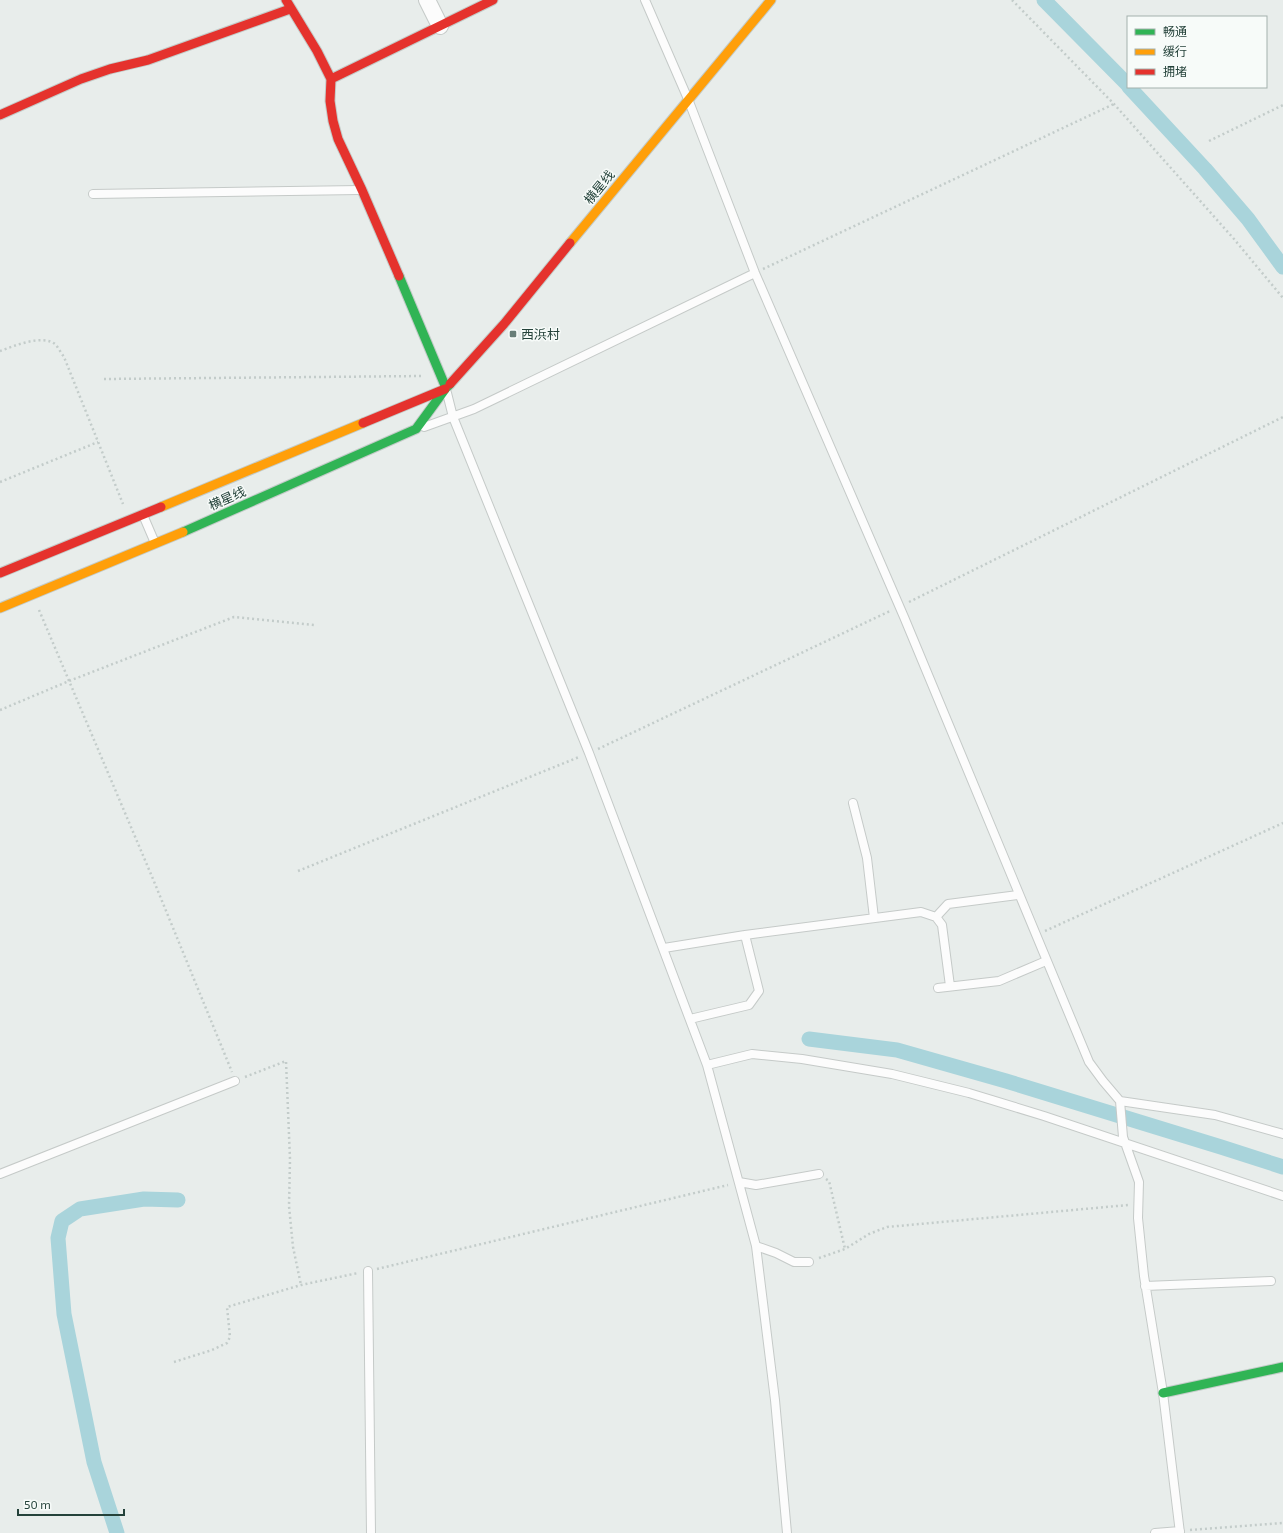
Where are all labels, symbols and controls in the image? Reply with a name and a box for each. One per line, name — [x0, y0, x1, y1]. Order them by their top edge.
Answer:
legend — [1127, 16, 1267, 88]
text: 畅通 — [1163, 24, 1187, 38]
text: 缓行 — [1163, 44, 1187, 58]
text: 拥堵 — [1163, 64, 1187, 78]
street label: 横星线 — [581, 167, 617, 207]
place label: 西浜村 — [521, 326, 560, 342]
marker: 西浜村 — [508, 329, 518, 339]
street label: 横星线 — [206, 483, 248, 513]
scale bar — [18, 1491, 124, 1517]
text: 50 m — [24, 1497, 51, 1511]

